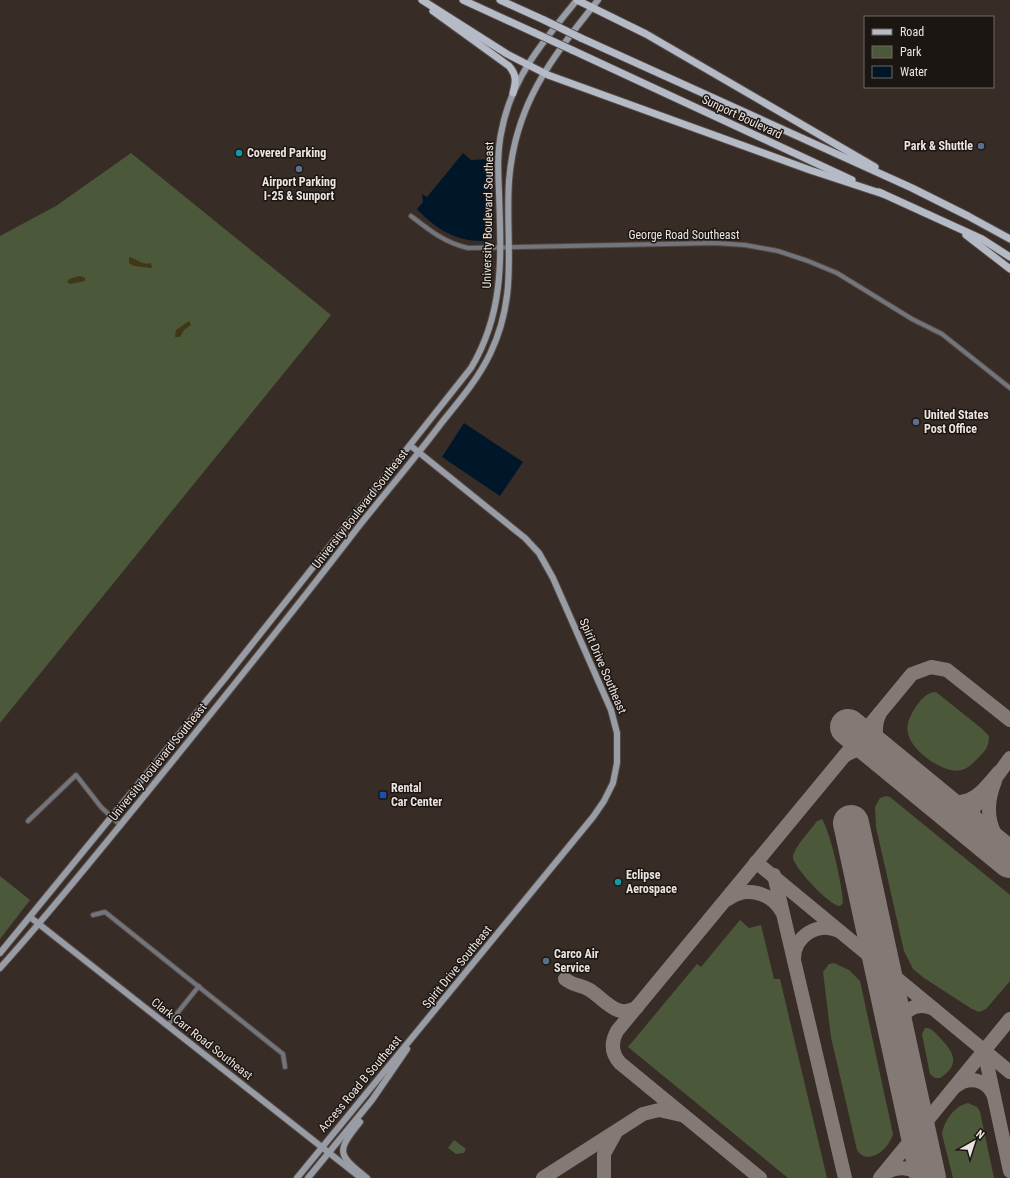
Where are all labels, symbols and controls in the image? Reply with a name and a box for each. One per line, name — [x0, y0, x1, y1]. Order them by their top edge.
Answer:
legend — [864, 16, 994, 88]
text: Road — [900, 25, 924, 39]
text: Park — [900, 45, 922, 59]
text: Water — [900, 65, 928, 79]
street label: Sunport Boulevard — [700, 92, 784, 142]
place label: Park & Shuttle — [904, 139, 973, 153]
street label: University Boulevard Southeast — [480, 141, 496, 288]
marker: Park & Shuttle — [976, 141, 986, 151]
place label: Covered Parking — [247, 146, 326, 160]
marker: Covered Parking — [234, 148, 244, 158]
marker: Airport Parking I-25 & Sunport — [294, 164, 304, 174]
place label: Airport Parking I-25 & Sunport — [262, 175, 336, 203]
street label: George Road Southeast — [628, 228, 740, 242]
place label: United States Post Office — [924, 408, 989, 436]
marker: United States Post Office — [911, 417, 921, 427]
street label: University Boulevard Southeast — [309, 447, 411, 571]
street label: Spirit Drive Southeast — [577, 616, 630, 716]
street label: University Boulevard Southeast — [106, 700, 210, 823]
place label: Rental Car Center — [391, 781, 442, 809]
marker: Rental Car Center — [378, 790, 388, 800]
place label: Eclipse Aerospace — [626, 868, 677, 896]
marker: Eclipse Aerospace — [613, 877, 623, 887]
street label: Spirit Drive Southeast — [419, 923, 495, 1011]
place label: Carco Air Service — [554, 947, 599, 975]
marker: Carco Air Service — [541, 956, 551, 966]
street label: Clark Carr Road Southeast — [149, 995, 256, 1083]
street label: Access Road B Southeast — [316, 1033, 405, 1135]
north arrow — [954, 1122, 994, 1162]
text: N — [973, 1127, 987, 1142]

